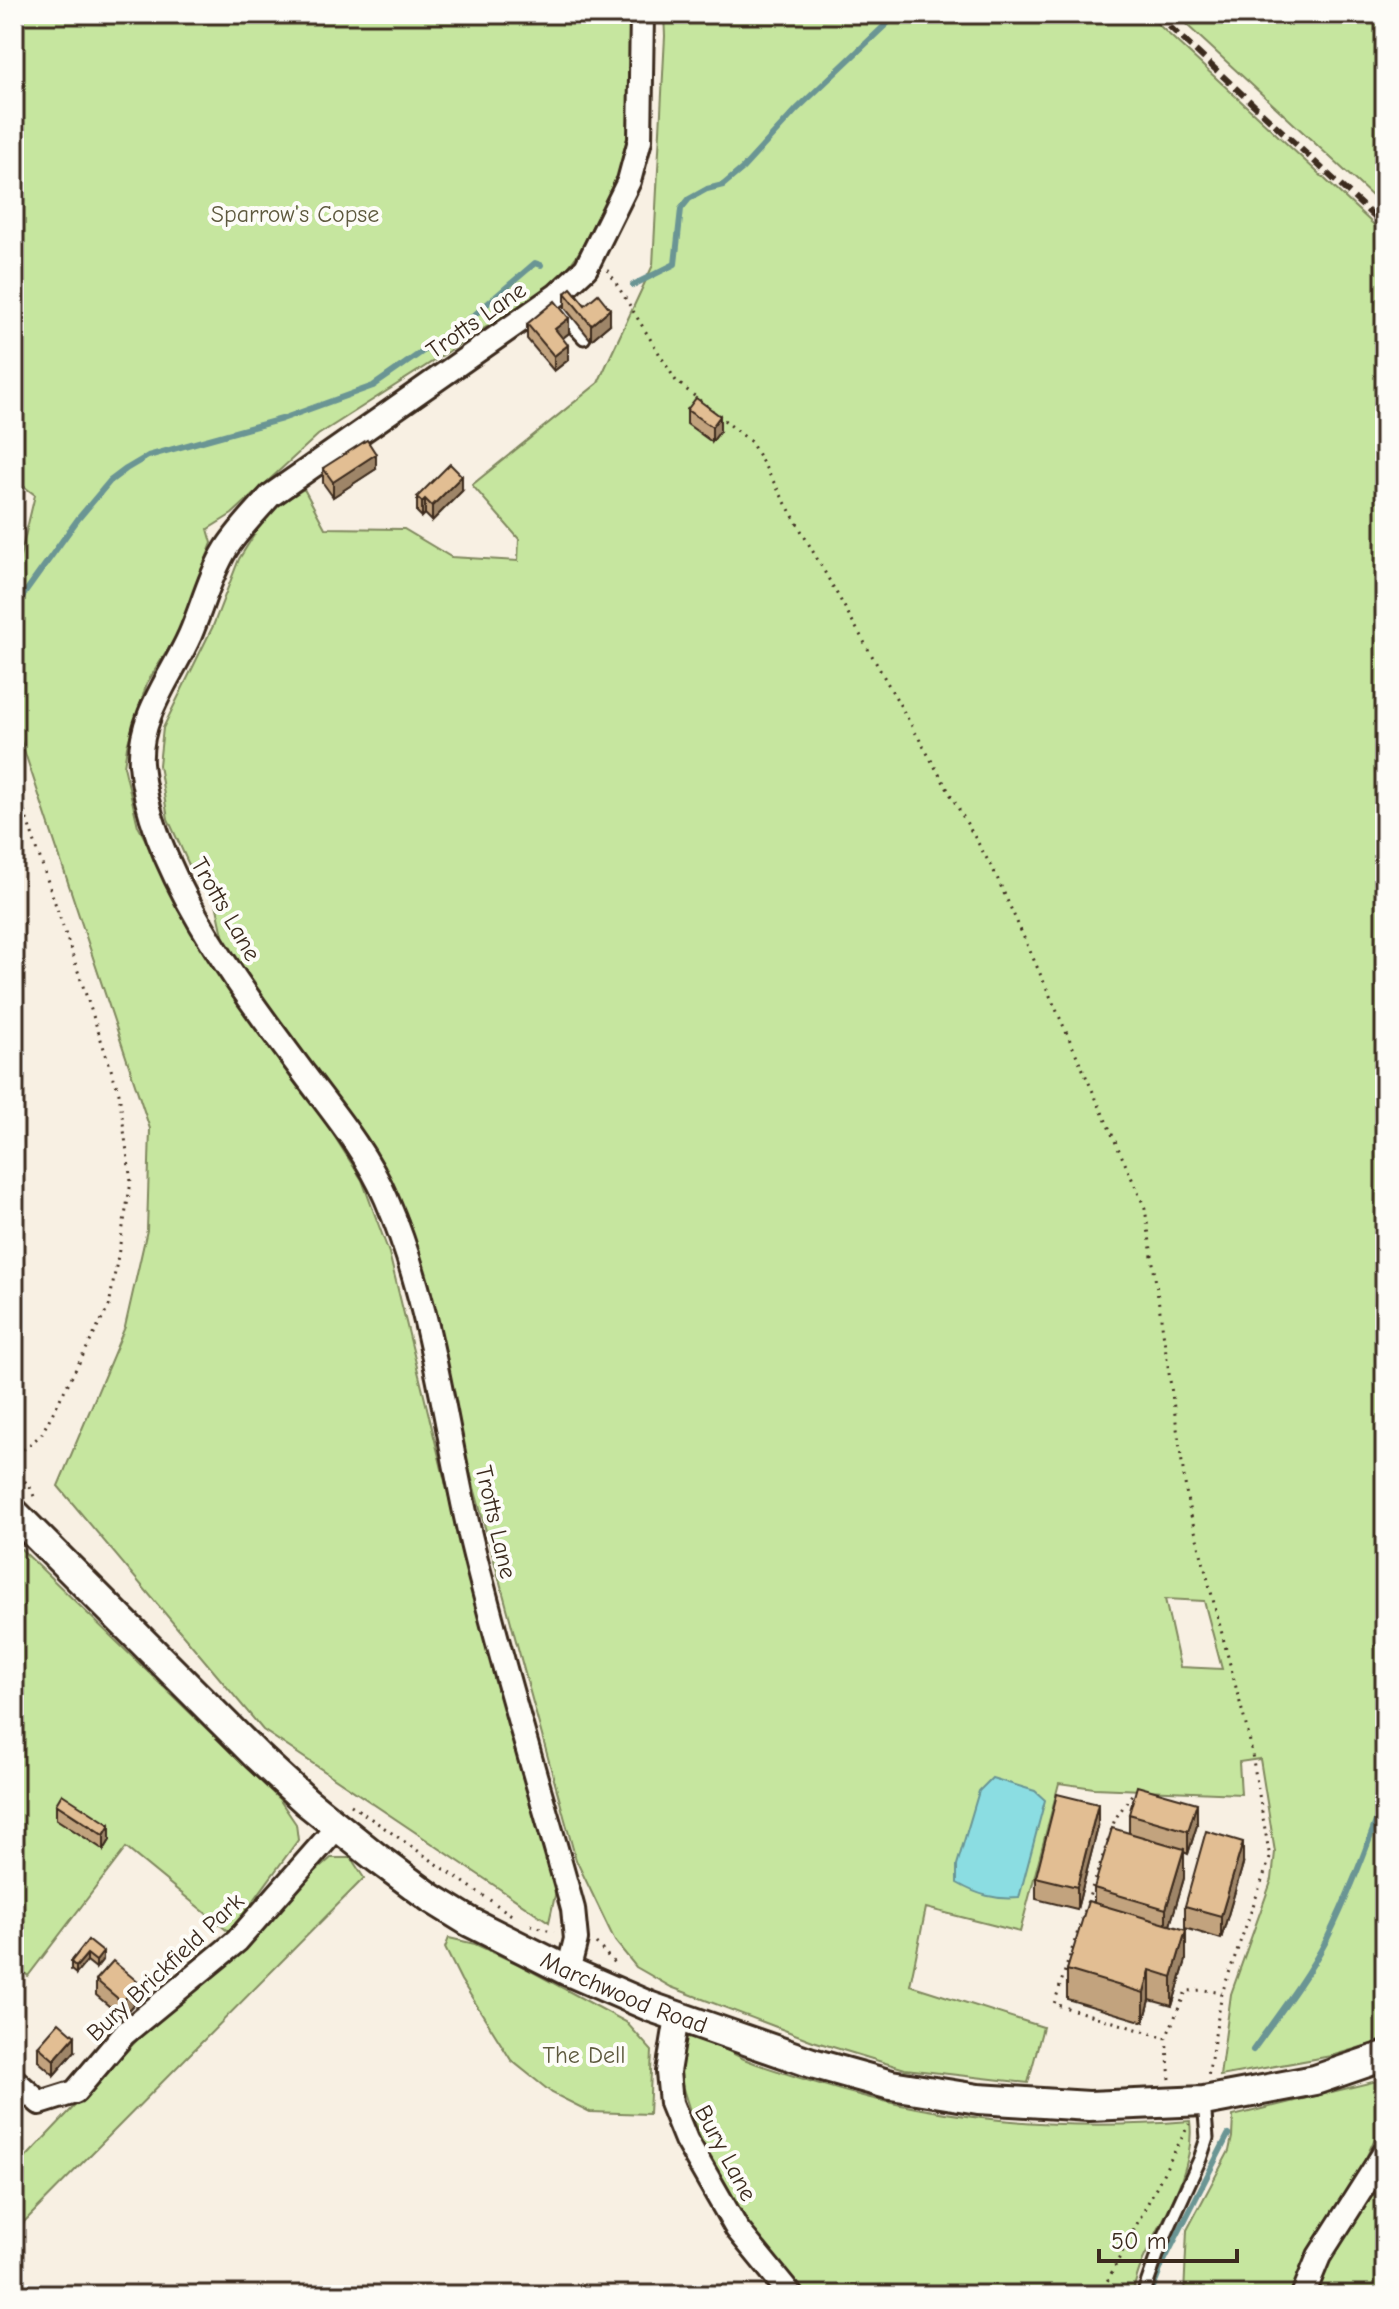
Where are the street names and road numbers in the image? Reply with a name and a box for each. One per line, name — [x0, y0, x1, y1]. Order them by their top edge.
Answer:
street label: Trotts Lane — [421, 276, 531, 364]
street label: Trotts Lane — [185, 852, 267, 966]
street label: Trotts Lane — [469, 1463, 523, 1581]
street label: Bury Brickfield Park — [81, 1887, 250, 2047]
street label: Marchwood Road — [536, 1946, 711, 2039]
street label: Bury Lane — [689, 2100, 763, 2206]

